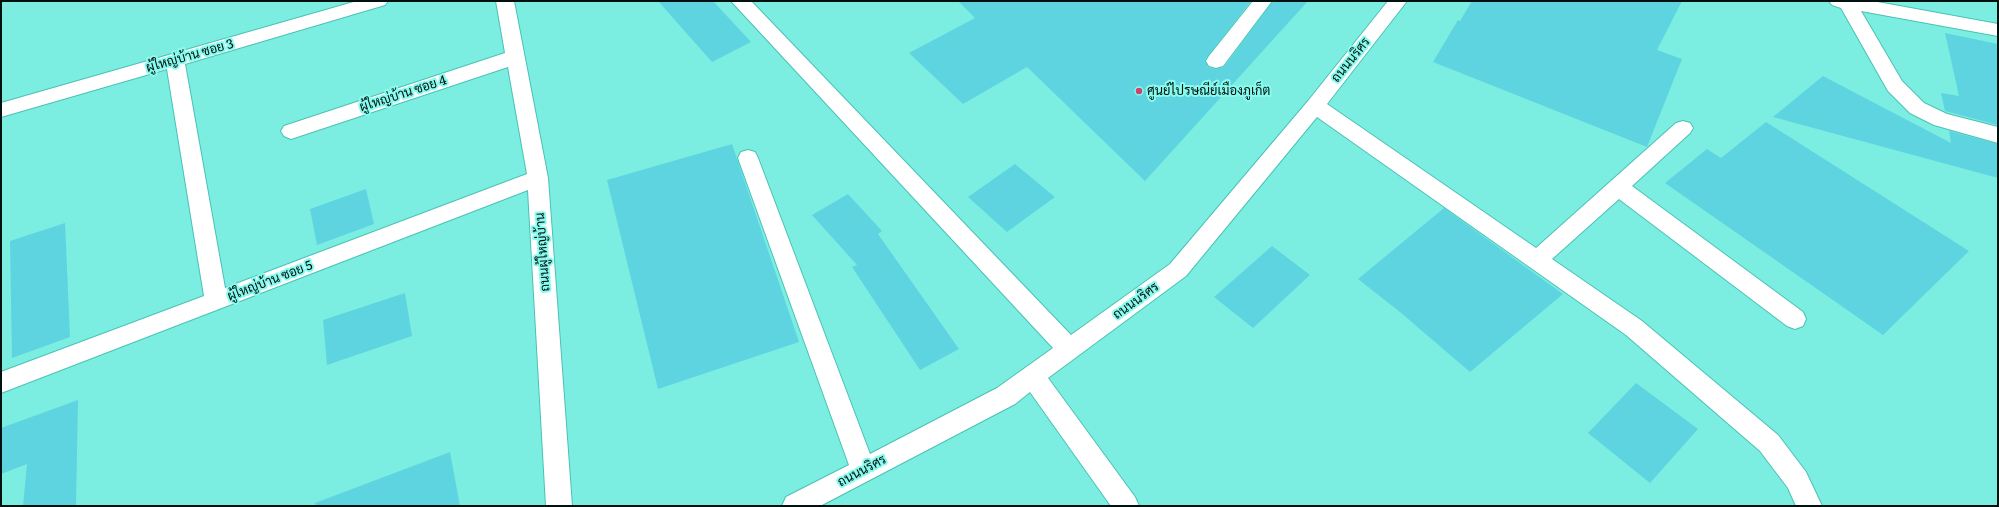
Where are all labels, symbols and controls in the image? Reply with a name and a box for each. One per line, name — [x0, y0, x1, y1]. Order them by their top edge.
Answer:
street label: ถนนนริศร — [1328, 35, 1374, 85]
street label: ผู้ใหญ่บ้าน ซอย 3 — [144, 36, 236, 76]
street label: ผู้ใหญ่บ้าน ซอย 4 — [358, 73, 448, 115]
place label: ศูนย์ไปรษณีย์เมืองภูเก็ต — [1147, 83, 1270, 99]
marker: ศูนย์ไปรษณีย์เมืองภูเก็ต — [1134, 86, 1144, 96]
street label: ถนนผู้ใหญ่บ้าน — [532, 212, 554, 292]
street label: ผู้ใหญ่บ้าน ซอย 5 — [225, 258, 315, 304]
street label: ถนนนริศร — [1110, 279, 1162, 323]
street label: ถนนนริศร — [835, 452, 889, 490]

